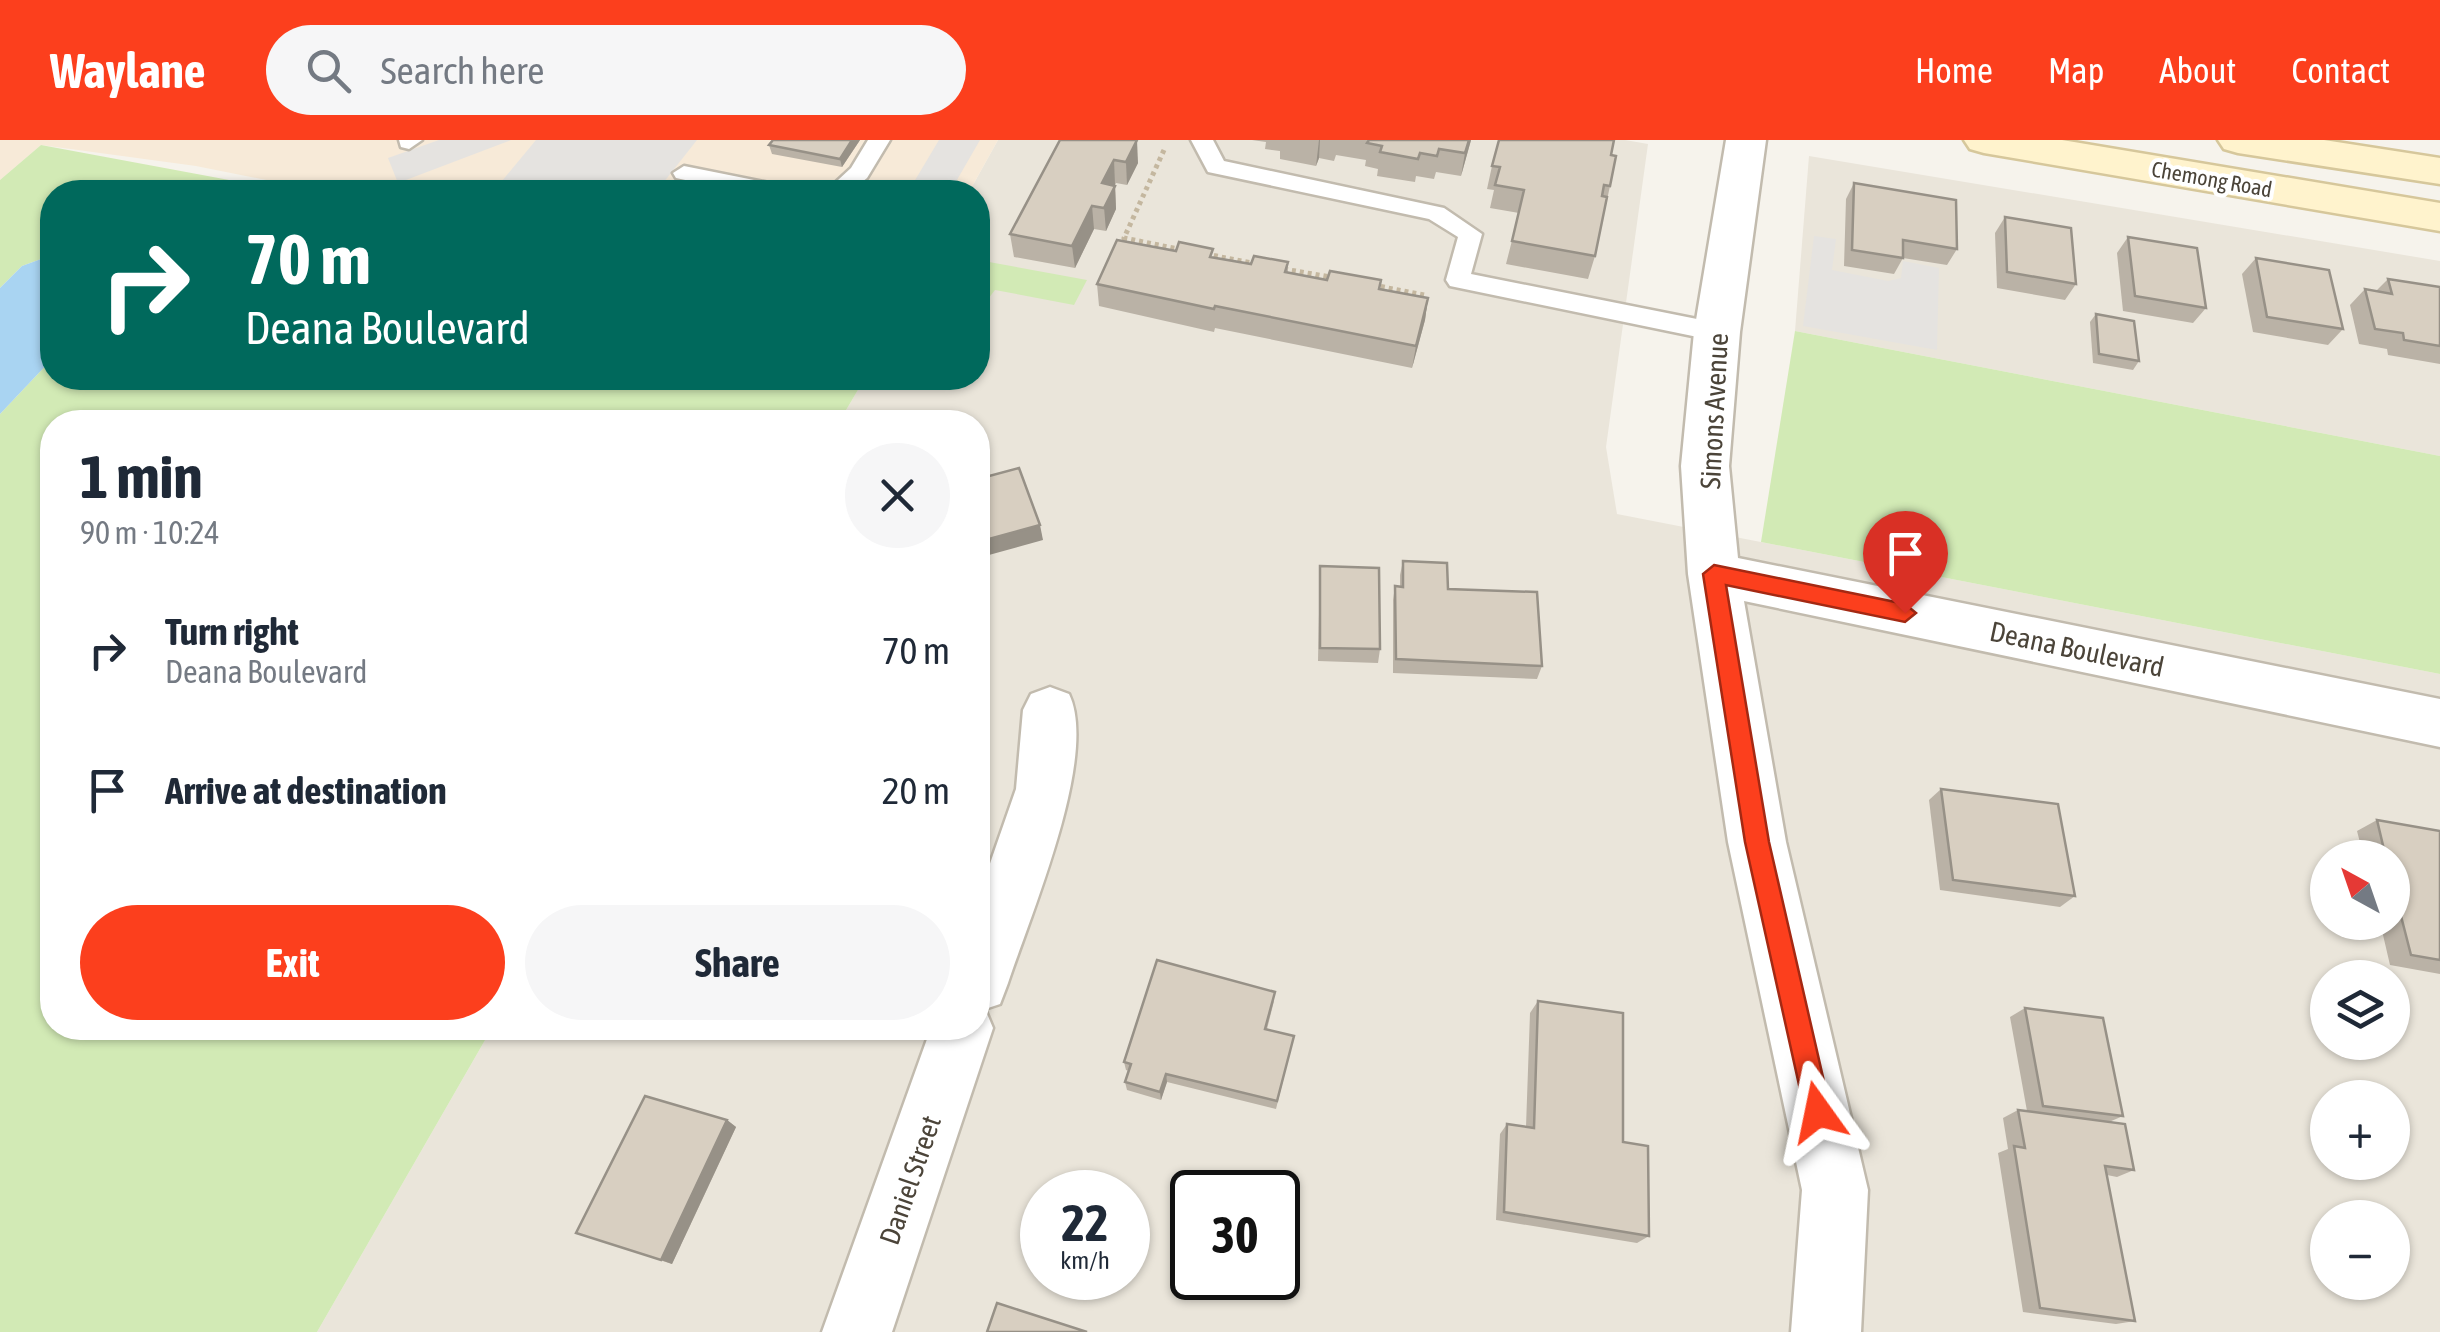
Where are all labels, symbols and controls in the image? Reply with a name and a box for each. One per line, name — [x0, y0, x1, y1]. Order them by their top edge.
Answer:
search box — [266, 25, 966, 115]
text: Waylane — [50, 43, 206, 98]
icon: search — [301, 43, 356, 98]
text: Search here — [381, 49, 545, 92]
text: Home — [1915, 50, 1993, 90]
text: Map — [2048, 50, 2104, 90]
text: About — [2159, 50, 2236, 90]
text: Contact — [2291, 50, 2390, 90]
street label: Chemong Road — [2150, 156, 2274, 202]
text: 70 m — [245, 219, 371, 299]
icon: right — [80, 220, 210, 350]
text: Deana Boulevard — [245, 302, 530, 354]
street label: Simons Avenue — [1694, 332, 1734, 490]
text: 1 min — [80, 442, 203, 511]
button: close — [845, 443, 950, 548]
pin — [1863, 511, 1948, 614]
text: 90 m · 10:24 — [80, 514, 220, 551]
icon: arrive — [1878, 526, 1933, 581]
text: Turn right — [165, 610, 299, 653]
street label: Deana Boulevard — [1987, 615, 2167, 683]
icon: right — [80, 623, 135, 678]
text: 70 m — [882, 629, 950, 672]
text: Deana Boulevard — [165, 653, 368, 690]
icon: arrive — [80, 763, 135, 818]
text: Arrive at destination — [165, 769, 447, 812]
text: 20 m — [882, 769, 950, 812]
north arrow — [2310, 840, 2410, 940]
map controls — [2310, 840, 2410, 1300]
button: Exit — [80, 905, 505, 1020]
button: Share — [525, 905, 950, 1020]
button: layers — [2310, 960, 2410, 1060]
position arrow — [1766, 1060, 1870, 1164]
button: + — [2310, 1080, 2410, 1180]
street label: Daniel Street — [873, 1111, 947, 1249]
speed limit sign: 30 — [1170, 1170, 1300, 1300]
text: 22 — [1061, 1194, 1108, 1252]
button: − — [2310, 1200, 2410, 1300]
text: km/h — [1060, 1246, 1110, 1274]

